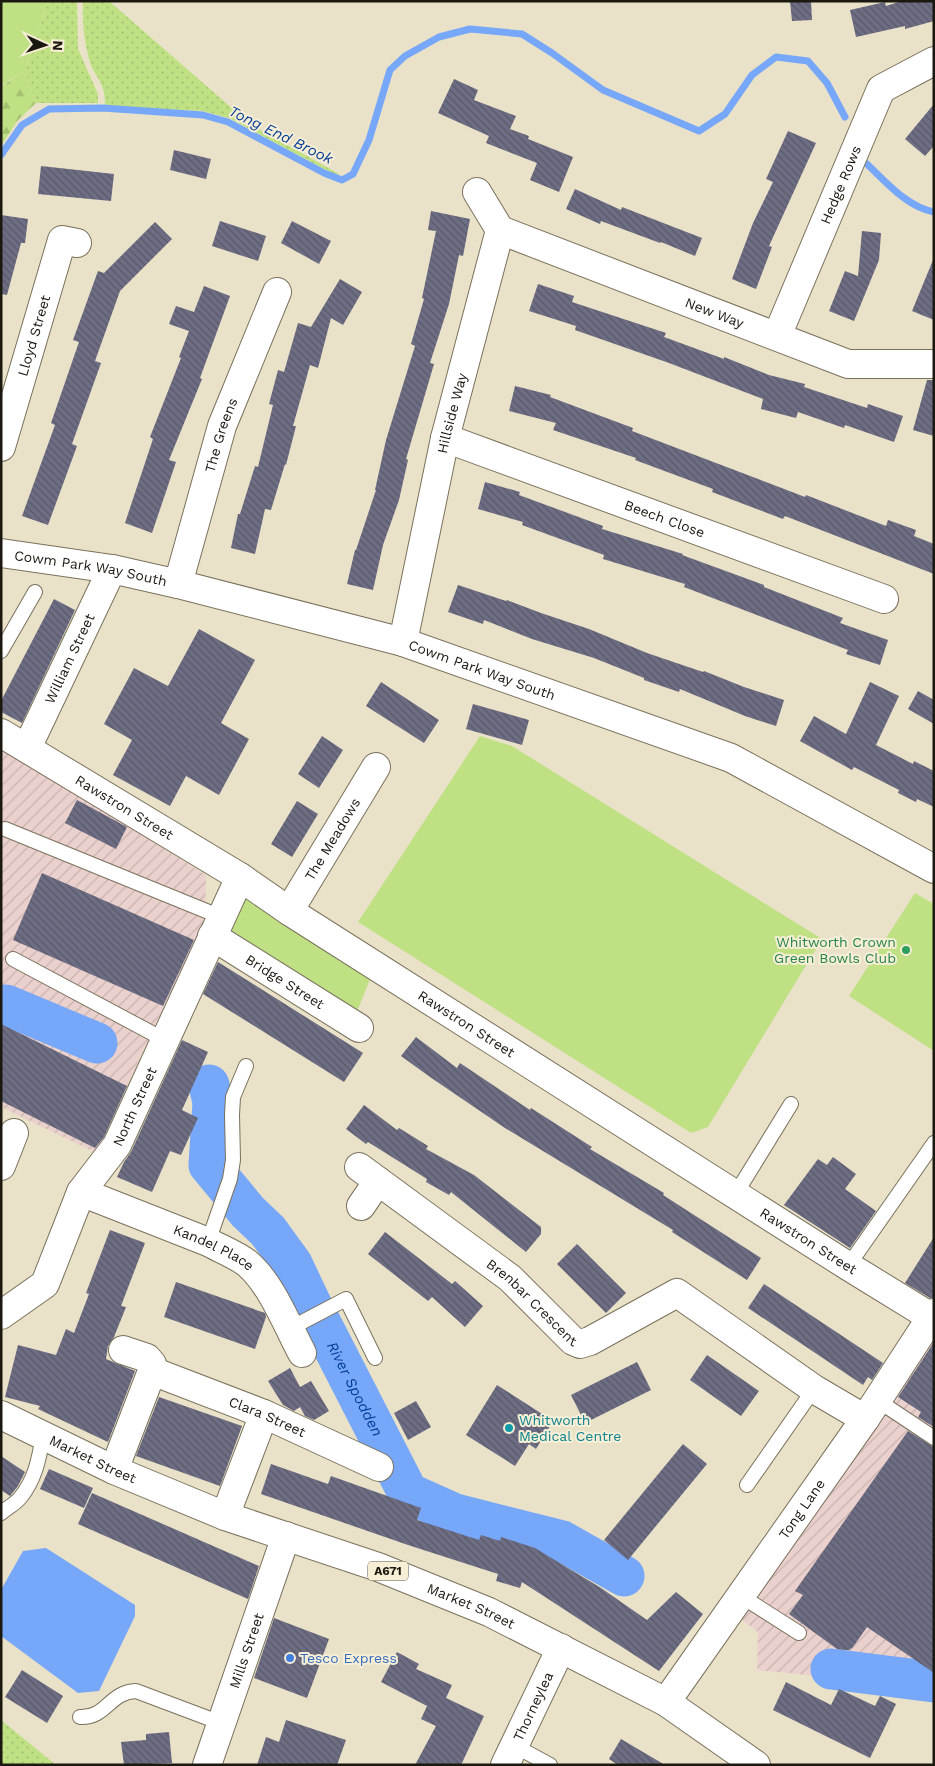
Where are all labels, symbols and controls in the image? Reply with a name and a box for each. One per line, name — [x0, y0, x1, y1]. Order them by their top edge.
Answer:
north arrow — [20, 20, 70, 70]
text: N — [50, 40, 66, 51]
water label: Tong End Brook — [226, 102, 337, 168]
street label: Hedge Rows — [817, 143, 864, 226]
street label: Lloyd Street — [14, 293, 53, 378]
street label: New Way — [683, 294, 747, 331]
street label: Hillside Way — [434, 370, 470, 455]
street label: The Greens — [201, 395, 241, 474]
street label: Beech Close — [622, 497, 707, 541]
street label: Cowm Park Way South — [13, 547, 169, 589]
street label: William Street — [41, 611, 98, 706]
street label: Cowm Park Way South — [406, 637, 558, 703]
street label: Rawstron Street — [72, 772, 176, 843]
street label: The Meadows — [301, 795, 363, 883]
place label: Whitworth Crown Green Bowls Club — [774, 934, 896, 966]
marker: Whitworth Crown Green Bowls Club — [900, 944, 912, 956]
street label: Bridge Street — [243, 951, 327, 1012]
street label: Rawstron Street — [415, 987, 518, 1060]
street label: North Street — [110, 1064, 160, 1149]
street label: Rawstron Street — [757, 1204, 860, 1278]
street label: Kandel Place — [171, 1221, 258, 1274]
street label: Brenbar Crescent — [483, 1256, 579, 1350]
water label: River Spodden — [323, 1339, 386, 1439]
street label: Clara Street — [227, 1393, 308, 1440]
place label: Whitworth Medical Centre — [519, 1412, 621, 1444]
marker: Whitworth Medical Centre — [503, 1422, 515, 1434]
street label: Market Street — [47, 1432, 139, 1486]
street label: Tong Lane — [775, 1476, 828, 1542]
road number: A671 — [368, 1562, 408, 1580]
street label: Market Street — [425, 1580, 518, 1632]
street label: Mills Street — [226, 1611, 267, 1690]
place label: Tesco Express — [300, 1650, 397, 1666]
marker: Tesco Express — [284, 1652, 296, 1664]
street label: Thorneylea — [510, 1669, 556, 1744]

